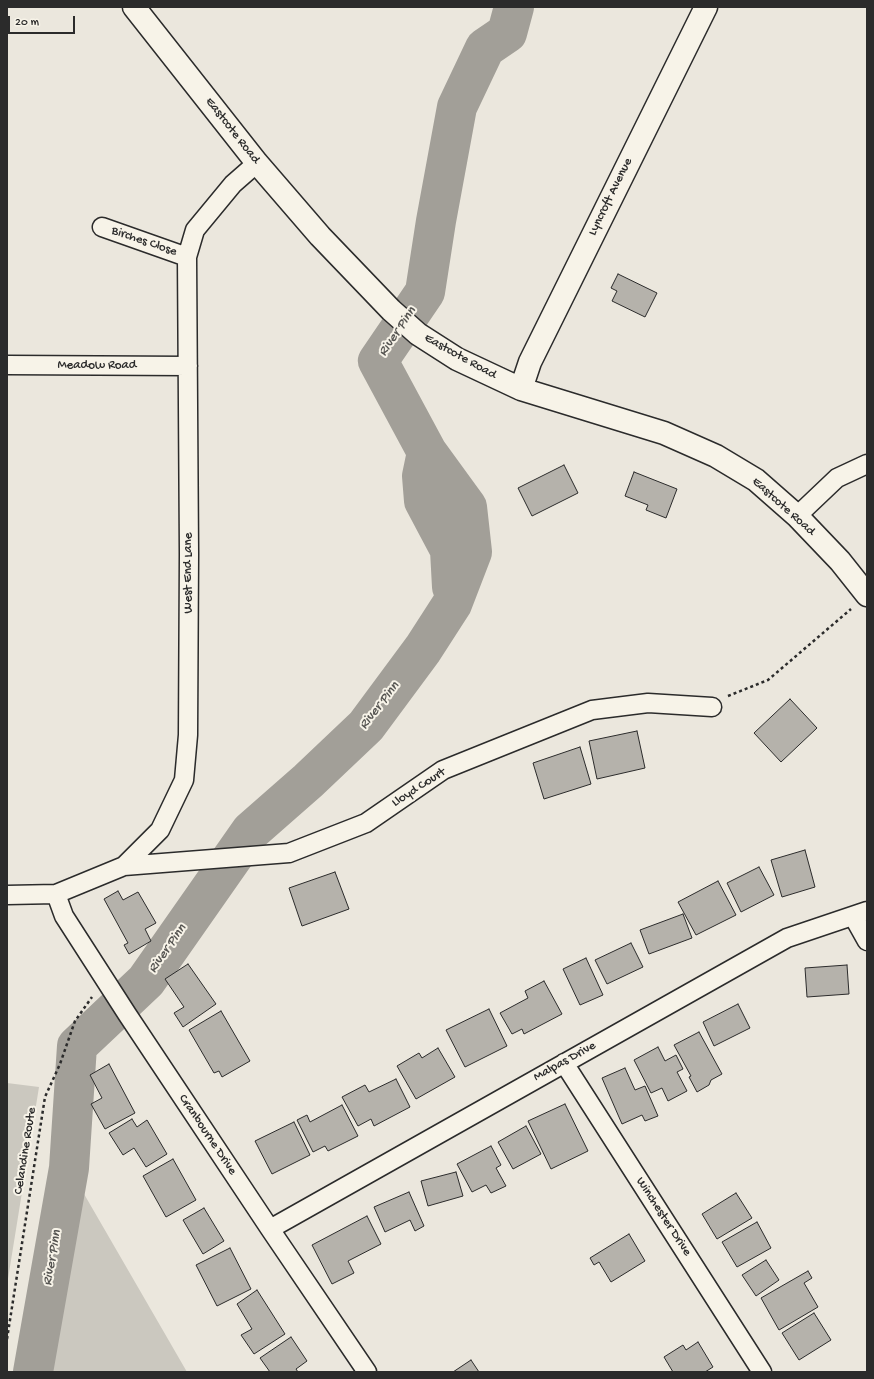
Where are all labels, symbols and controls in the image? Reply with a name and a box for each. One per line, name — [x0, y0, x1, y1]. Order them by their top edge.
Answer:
scale bar — [10, 8, 77, 34]
text: 20 m — [15, 16, 39, 30]
street label: Eastcote Road — [201, 95, 263, 167]
street label: Lyncroft Avenue — [585, 156, 637, 238]
street label: Birches Close — [109, 224, 179, 260]
water label: River Pinn — [375, 304, 421, 360]
street label: Eastcote Road — [421, 331, 499, 383]
street label: Meadow Road — [58, 358, 136, 374]
street label: Eastcote Road — [748, 474, 818, 540]
street label: West End Lane — [181, 533, 197, 613]
water label: River Pinn — [356, 679, 404, 733]
street label: Lloyd Court — [389, 765, 449, 811]
water label: River Pinn — [145, 921, 191, 977]
street label: Malpas Drive — [531, 1038, 599, 1086]
street label: Cranbourne Drive — [174, 1092, 240, 1178]
street label: Celandine Route — [11, 1106, 41, 1196]
street label: Winchester Drive — [632, 1175, 694, 1259]
water label: River Pinn — [40, 1229, 66, 1287]

